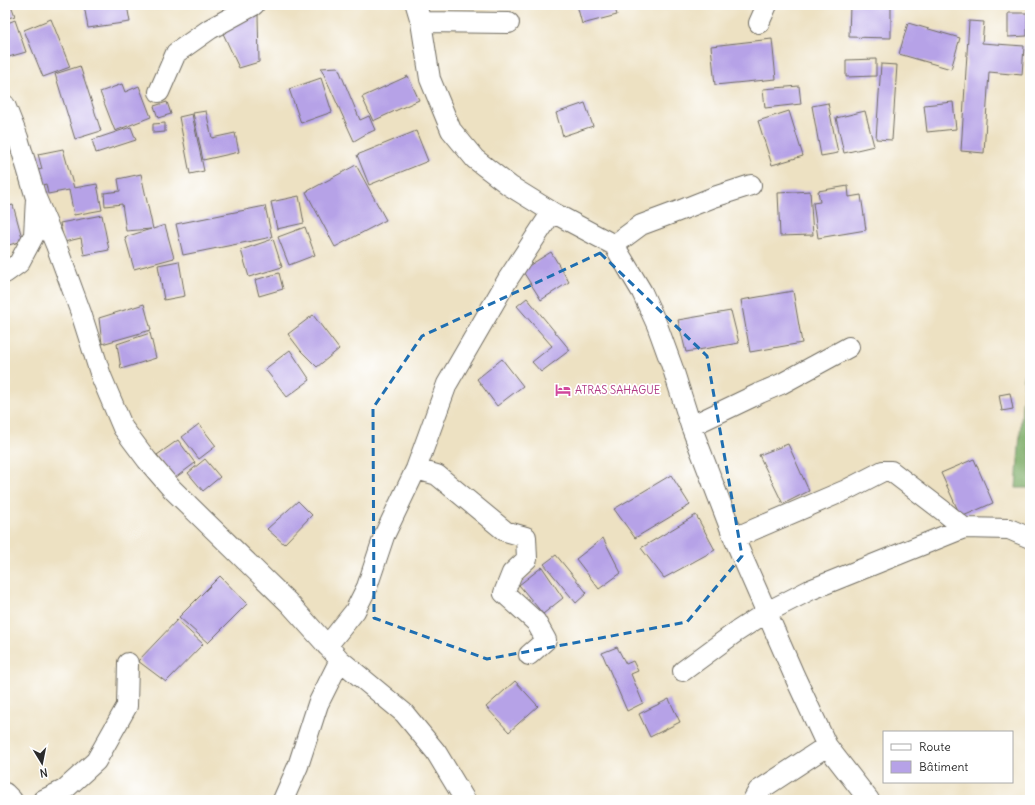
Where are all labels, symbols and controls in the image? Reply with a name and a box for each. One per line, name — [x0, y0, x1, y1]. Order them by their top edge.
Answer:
hotel icon: ATRAS SAHAGUE — [554, 381, 572, 399]
place label: ATRAS SAHAGUE — [575, 383, 660, 397]
legend — [883, 731, 1013, 783]
text: Route — [919, 739, 951, 754]
north arrow — [22, 743, 62, 783]
text: Bâtiment — [919, 759, 968, 774]
text: N — [39, 765, 49, 780]

